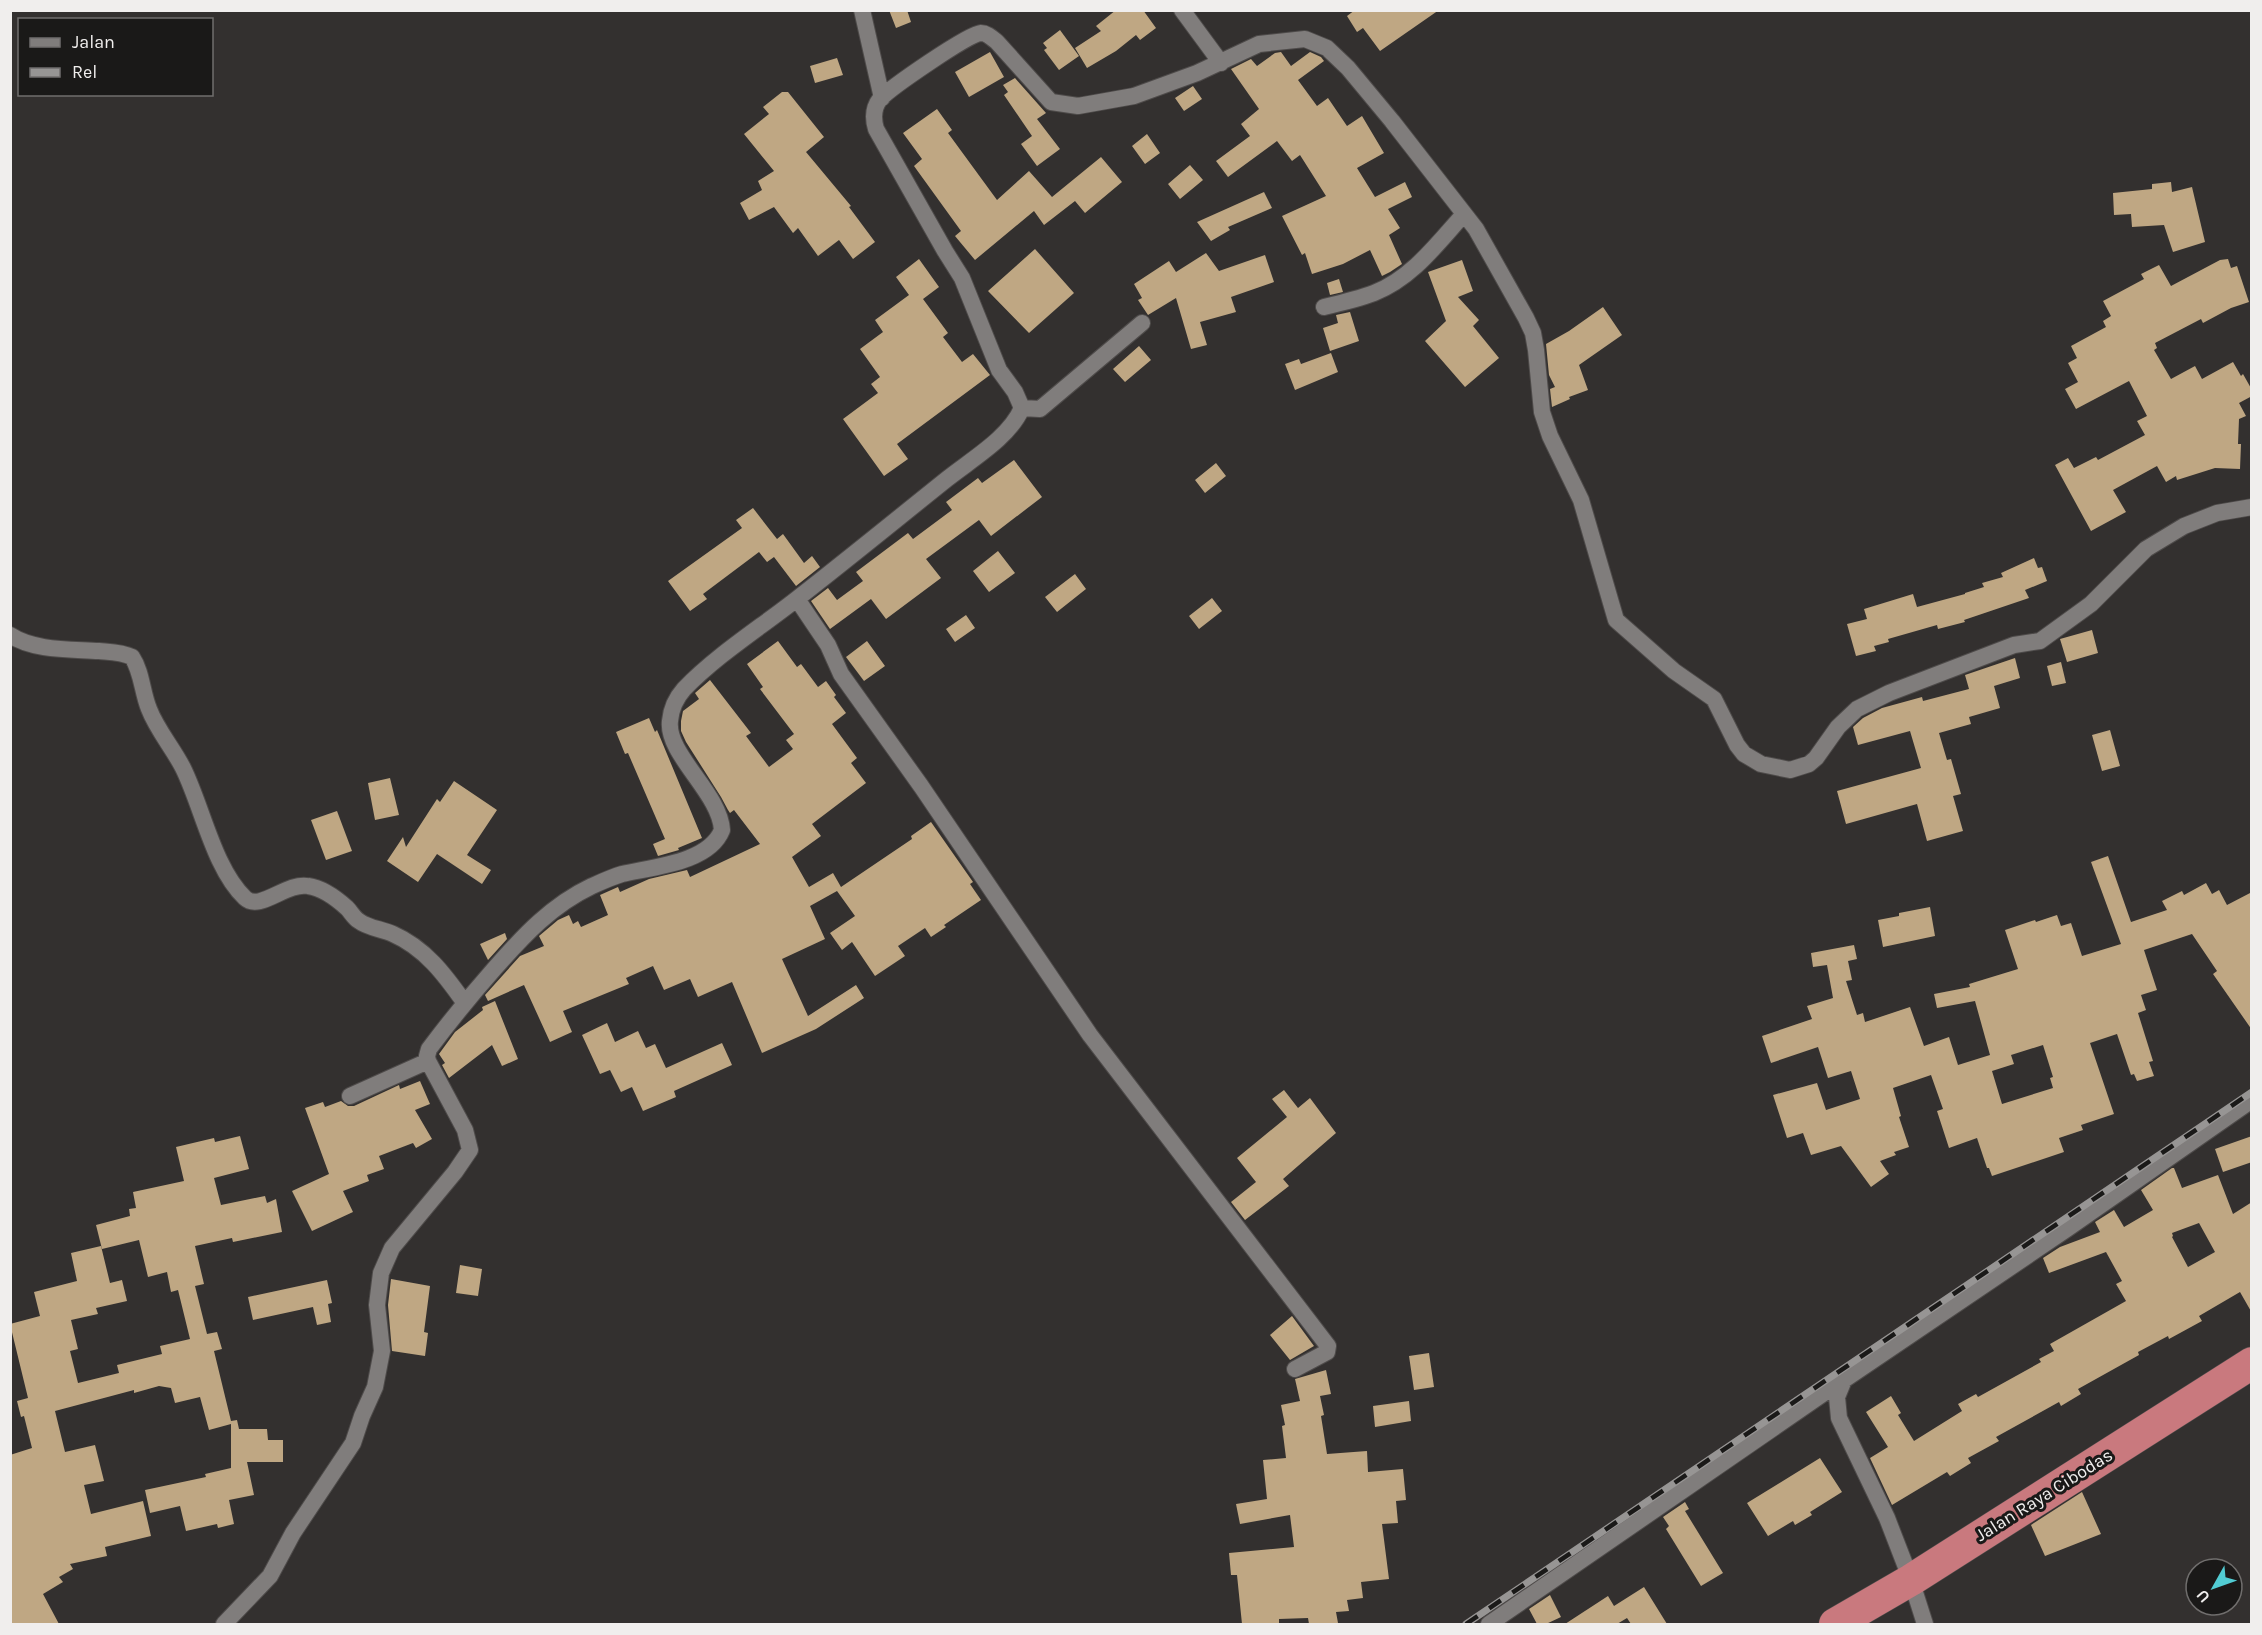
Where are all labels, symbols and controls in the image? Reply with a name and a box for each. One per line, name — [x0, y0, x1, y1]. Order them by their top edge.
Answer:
legend — [18, 18, 213, 96]
text: Jalan — [72, 31, 115, 53]
text: Rel — [72, 61, 97, 83]
street label: Jalan Raya Cibodas — [1971, 1444, 2117, 1546]
north arrow — [2184, 1557, 2244, 1617]
text: U — [2192, 1586, 2214, 1607]

